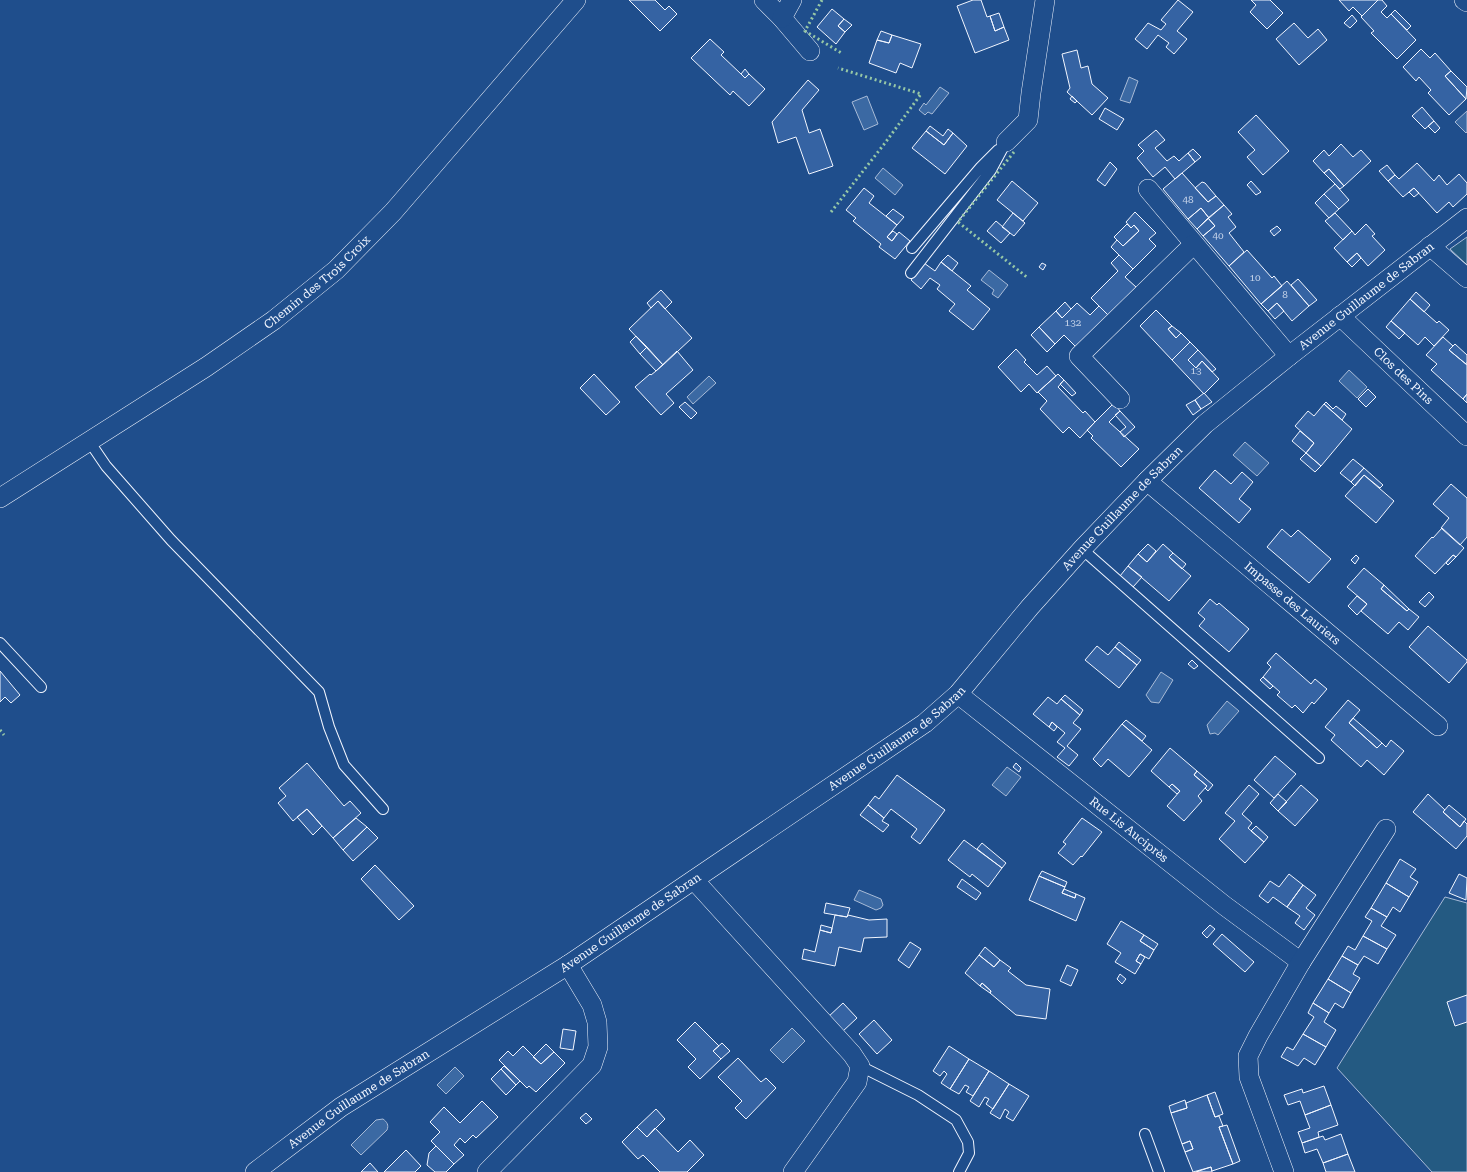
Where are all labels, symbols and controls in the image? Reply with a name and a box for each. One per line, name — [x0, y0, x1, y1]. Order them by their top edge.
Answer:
house number: 48 — [1182, 194, 1194, 205]
house number: 40 — [1212, 230, 1224, 241]
street label: Chemin des Trois Croix — [261, 233, 373, 332]
street label: Avenue Guillaume de Sabran — [1296, 239, 1437, 353]
house number: 10 — [1249, 272, 1261, 283]
house number: 8 — [1282, 289, 1288, 300]
house number: 132 — [1065, 317, 1082, 328]
street label: Clos des Pins — [1371, 344, 1436, 407]
house number: 13 — [1190, 365, 1202, 376]
street label: Avenue Guillaume de Sabran — [1059, 443, 1186, 573]
street label: Impasse des Lauriers — [1241, 559, 1343, 648]
street label: Avenue Guillaume de Sabran — [825, 683, 969, 794]
street label: Rue Lis Auciprès — [1087, 794, 1171, 865]
street label: Avenue Guillaume de Sabran — [557, 870, 704, 975]
street label: Avenue Guillaume de Sabran — [285, 1046, 432, 1151]

